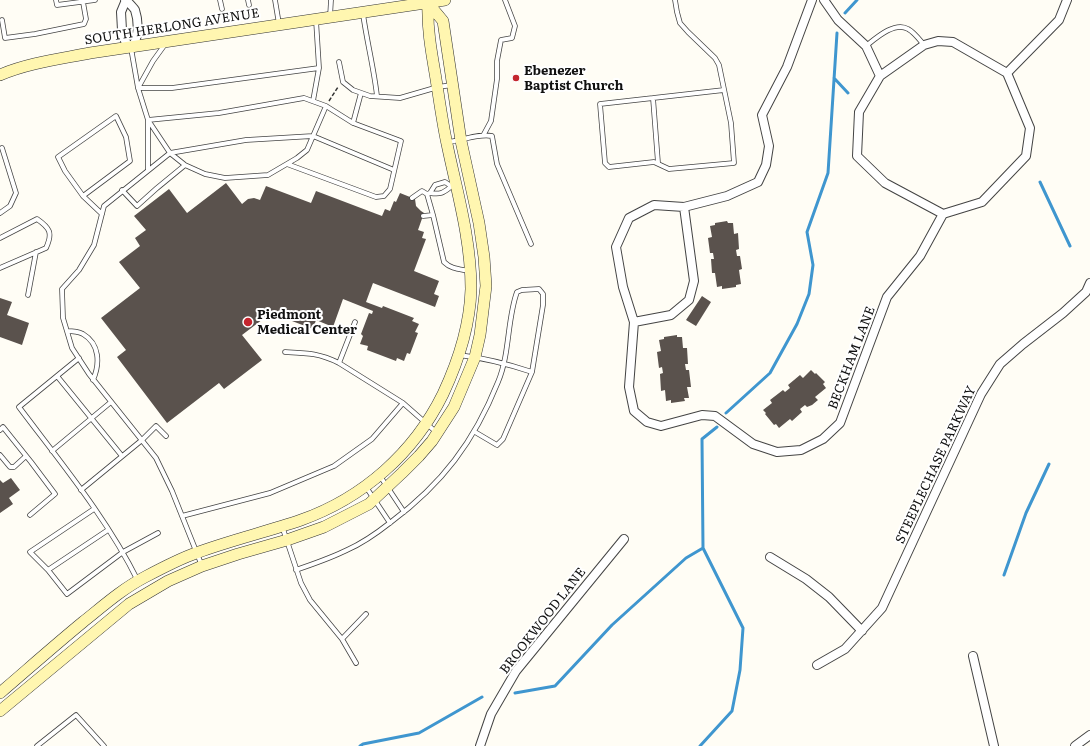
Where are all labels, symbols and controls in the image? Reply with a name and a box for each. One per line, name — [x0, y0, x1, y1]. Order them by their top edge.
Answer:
street label: SOUTH HERLONG AVENUE — [84, 5, 260, 49]
place label: Ebenezer Baptist Church — [524, 63, 623, 94]
marker: Ebenezer Baptist Church — [511, 73, 521, 83]
street label: BECKHAM LANE — [825, 304, 879, 412]
place label: Piedmont Medical Center — [257, 307, 357, 338]
marker: Piedmont Medical Center — [242, 316, 254, 328]
street label: STEEPLECHASE PARKWAY — [893, 384, 979, 546]
street label: BROOKWOOD LANE — [497, 565, 589, 677]

